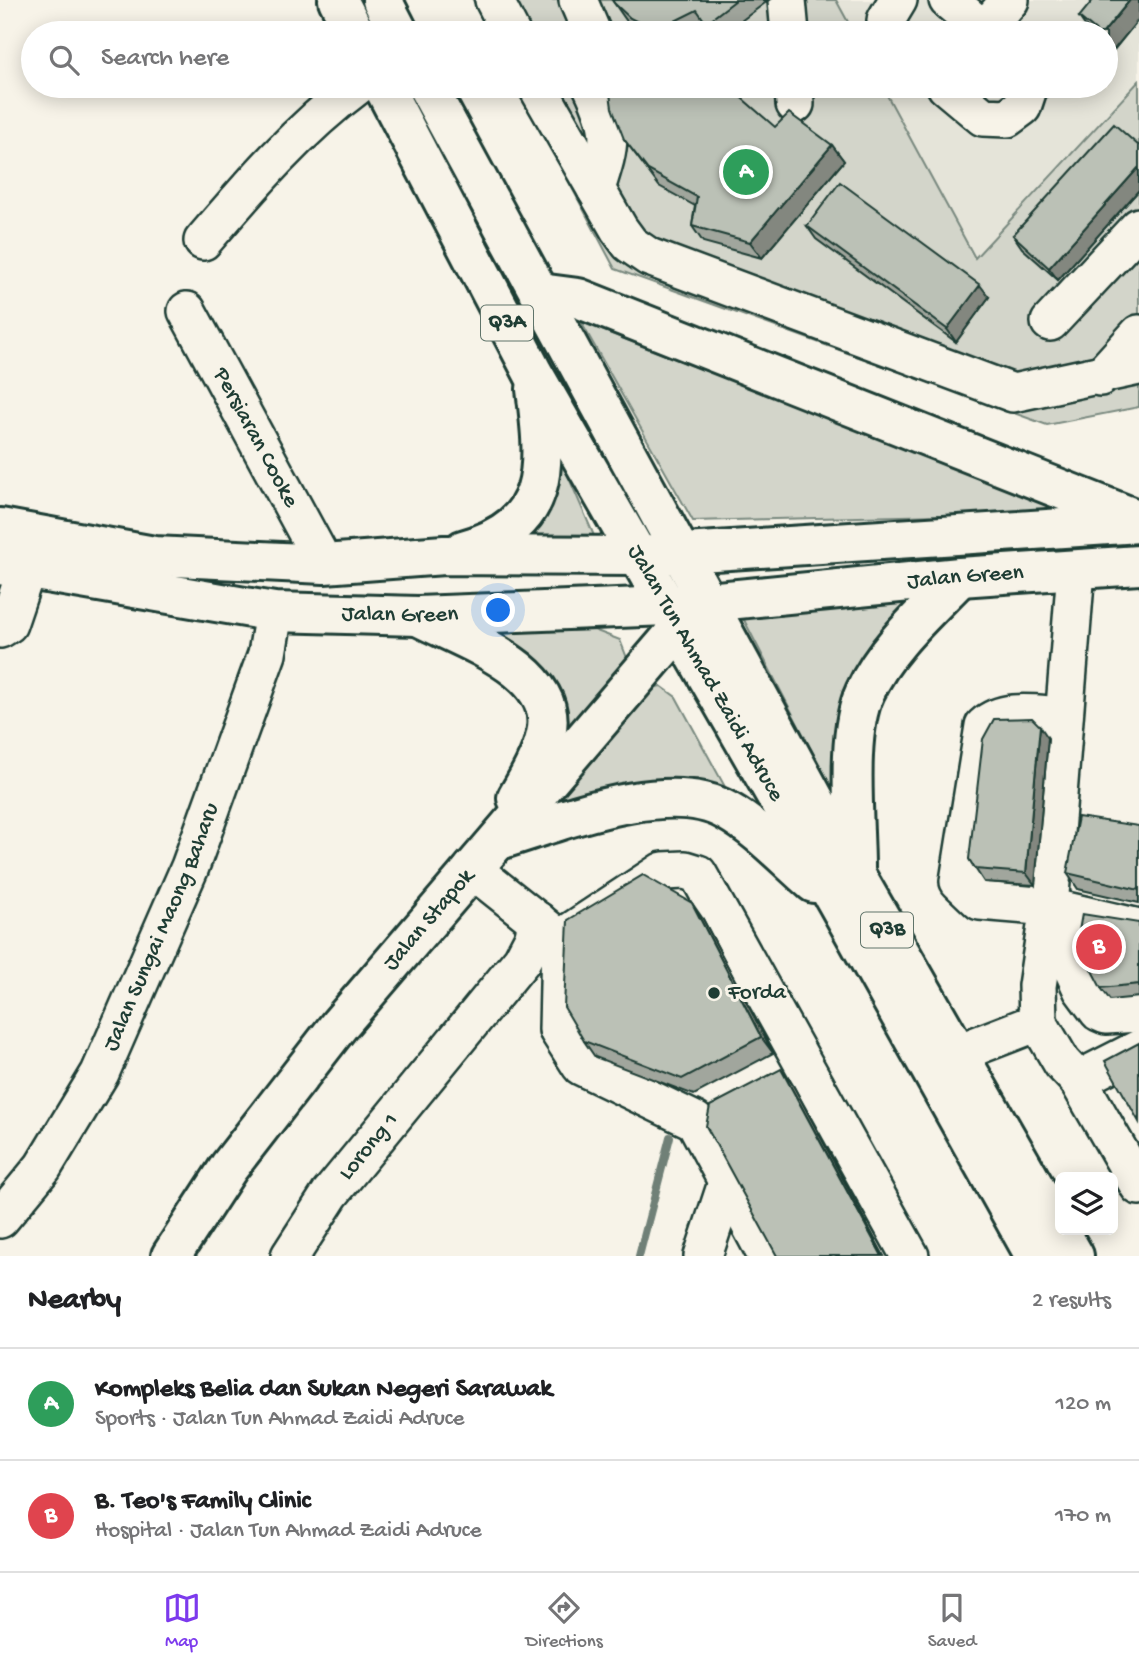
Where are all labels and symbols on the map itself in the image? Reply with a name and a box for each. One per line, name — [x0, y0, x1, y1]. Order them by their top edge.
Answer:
pin: A — [723, 146, 769, 198]
road number: Q3A — [481, 306, 533, 340]
street label: Persiaran Cooke — [206, 362, 305, 513]
street label: Jalan Tun Ahmad Zaidi Adruce — [621, 540, 790, 807]
street label: Jalan Green — [906, 559, 1024, 596]
your location — [481, 593, 515, 627]
street label: Jalan Green — [341, 600, 459, 630]
street label: Jalan Sungai Maong Baharu — [98, 799, 226, 1055]
street label: Jalan Stapok — [378, 862, 482, 977]
road number: Q3B — [861, 912, 913, 948]
pin: B — [1076, 921, 1122, 973]
place label: Forda — [727, 980, 787, 1007]
marker: Forda — [706, 985, 722, 1001]
street label: Lorong 1 — [333, 1107, 404, 1186]

